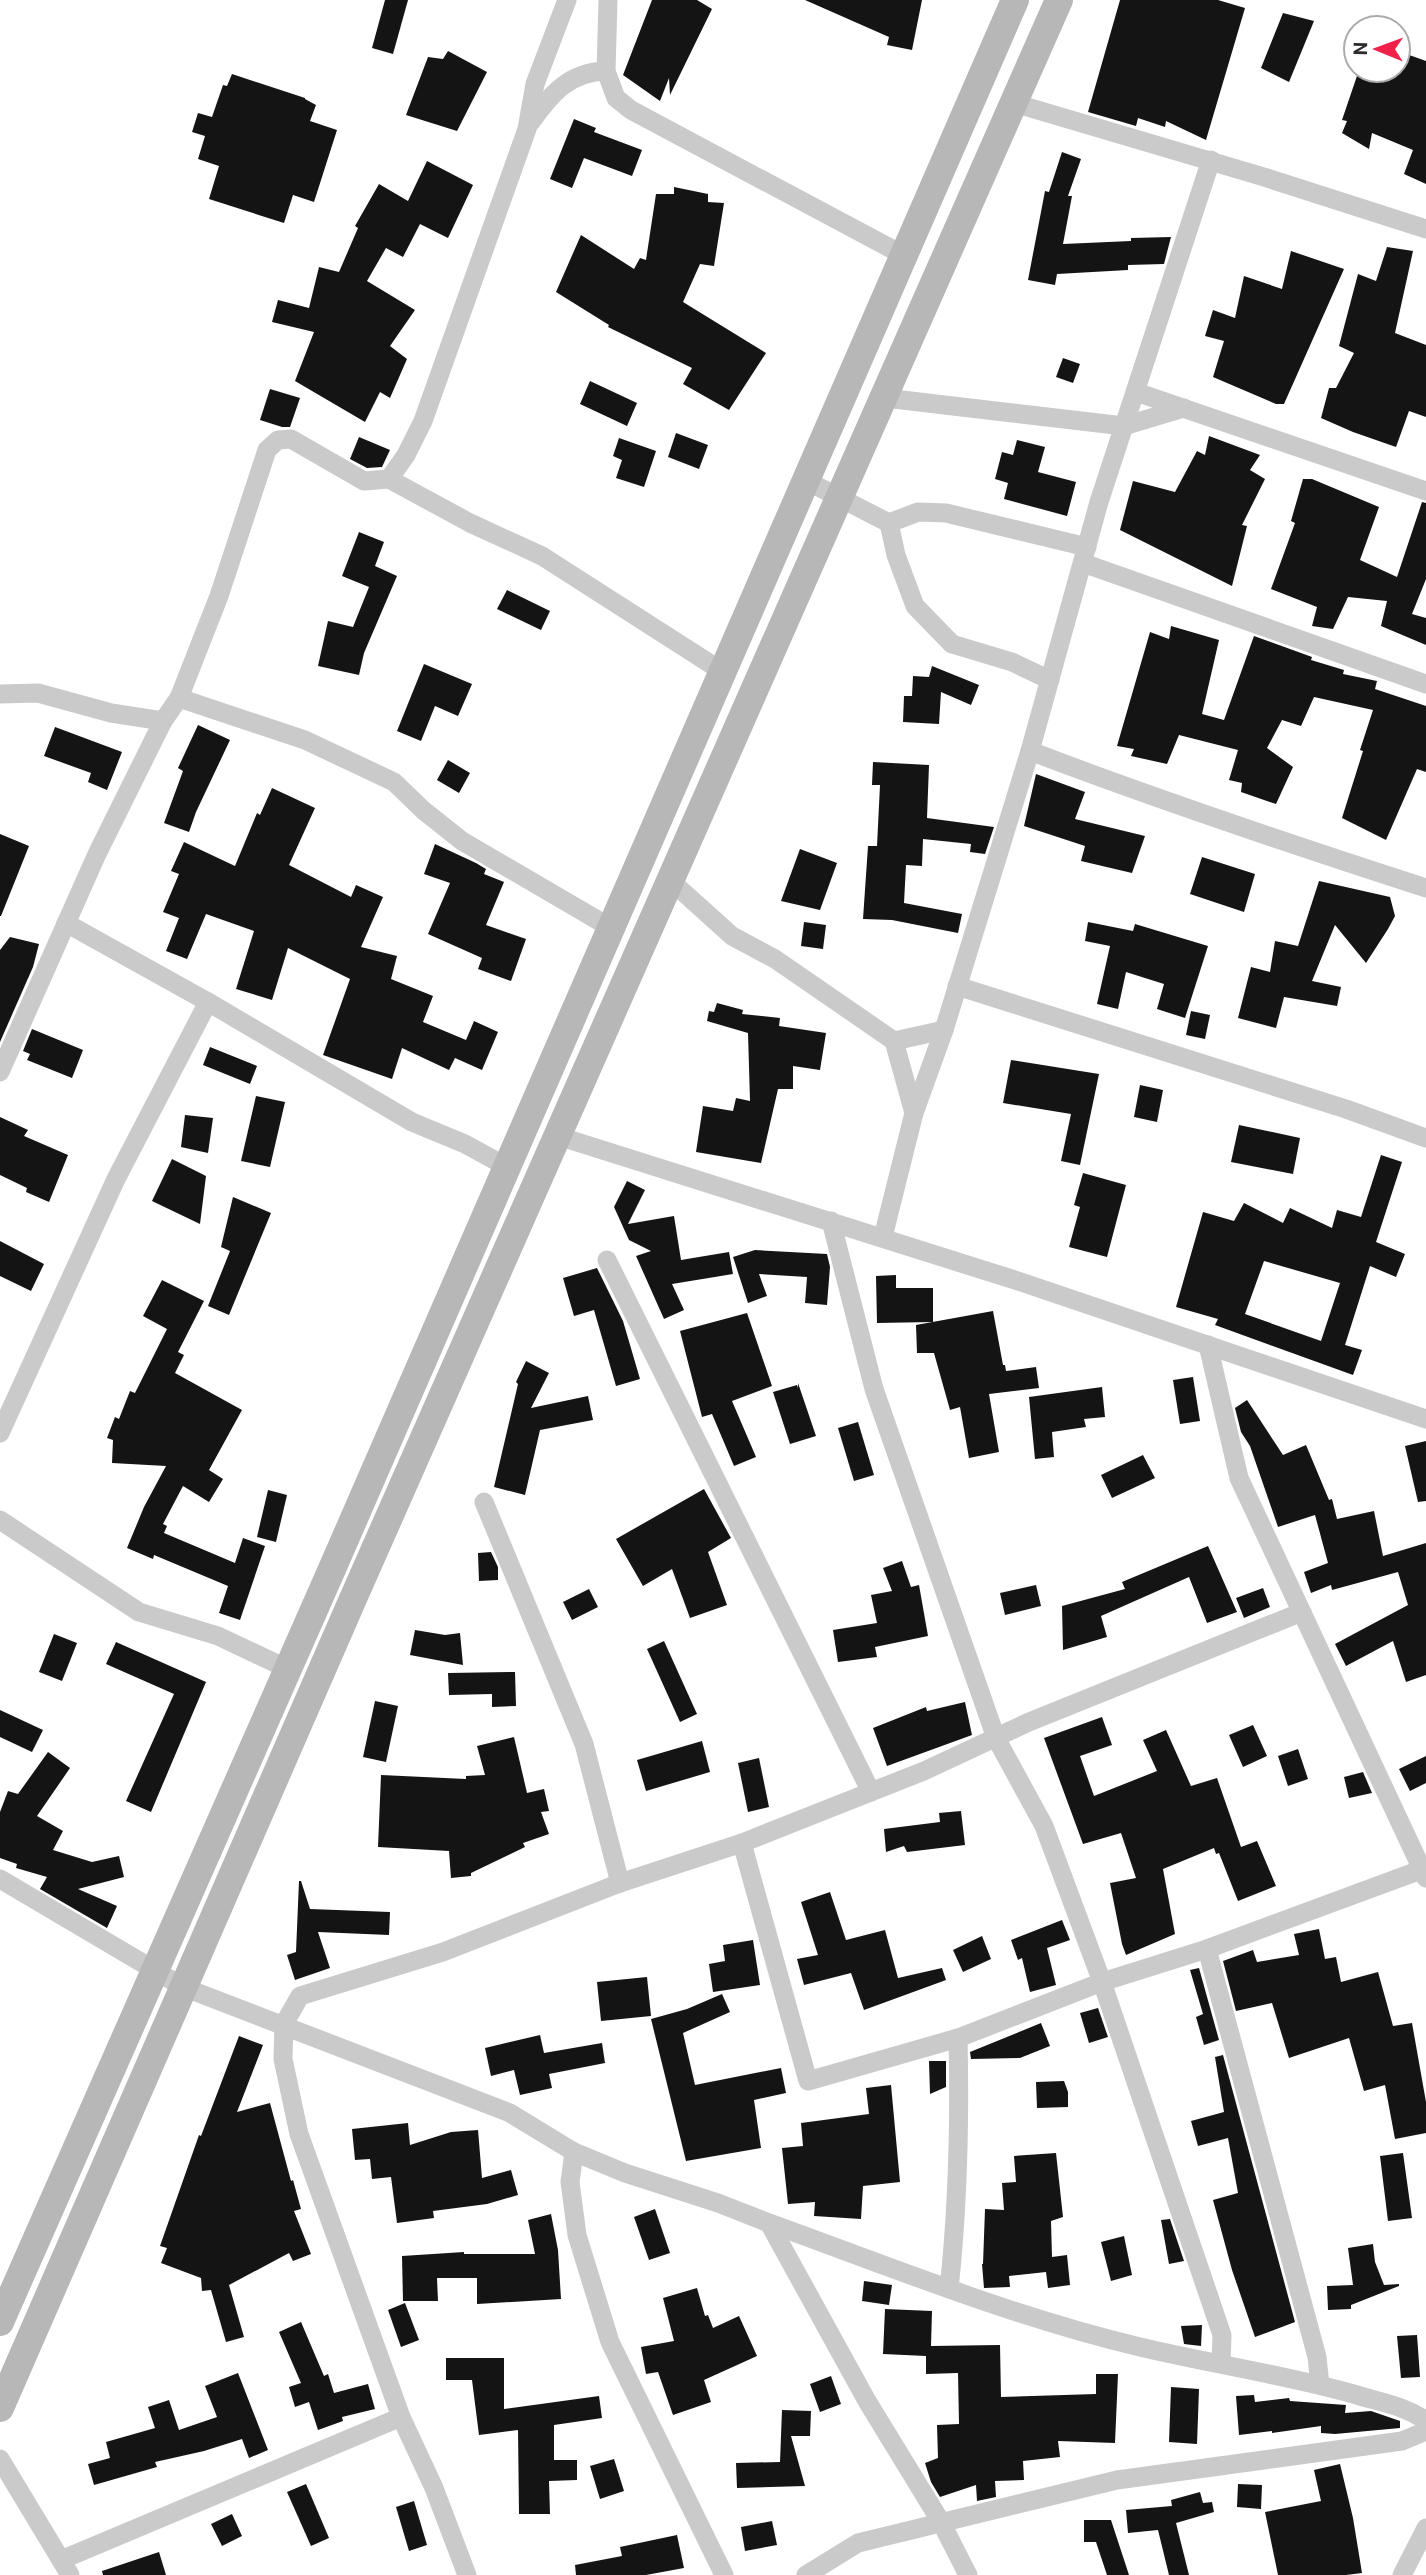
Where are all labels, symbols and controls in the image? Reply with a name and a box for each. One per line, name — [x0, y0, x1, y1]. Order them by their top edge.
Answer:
north arrow — [1342, 14, 1412, 84]
text: N — [1349, 42, 1372, 56]

